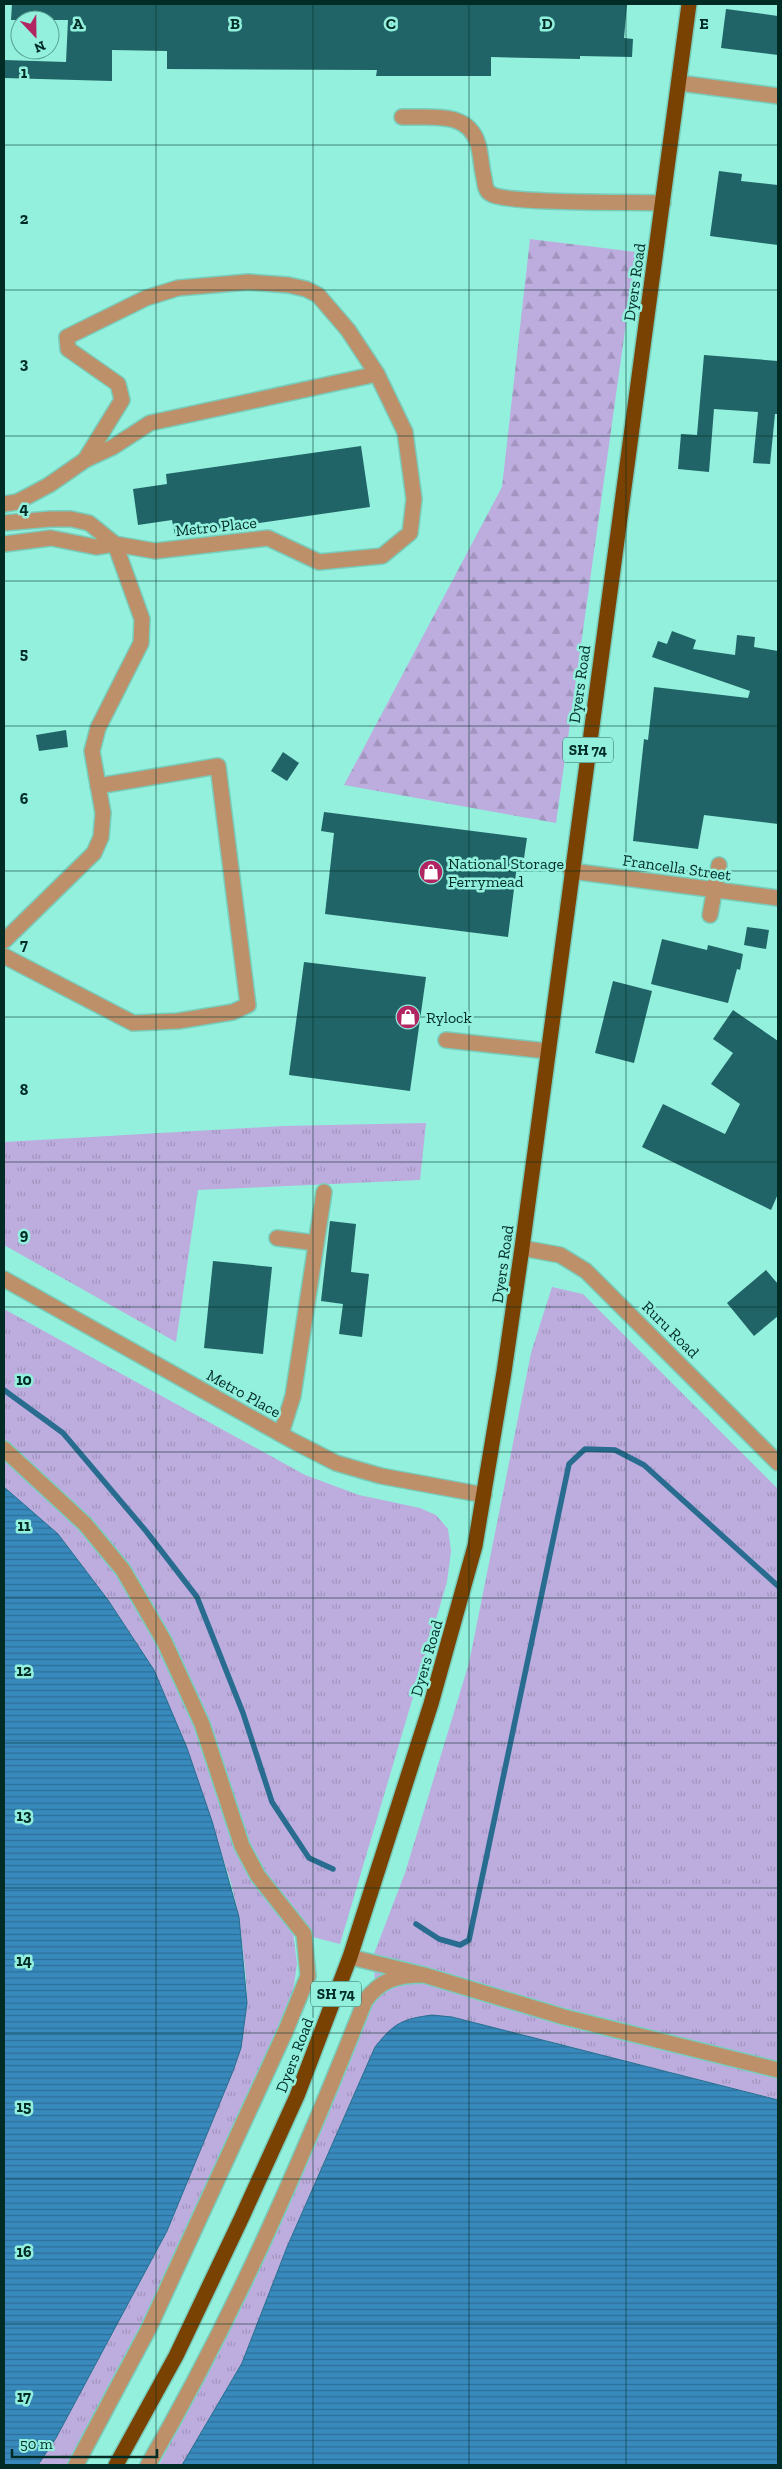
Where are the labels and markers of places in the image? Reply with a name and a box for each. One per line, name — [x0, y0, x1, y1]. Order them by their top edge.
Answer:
place label: National Storage Ferrymead — [448, 854, 564, 891]
shop icon: National Storage Ferrymead — [418, 859, 444, 885]
shop icon: Rylock — [395, 1004, 421, 1030]
place label: Rylock — [426, 1008, 472, 1027]

